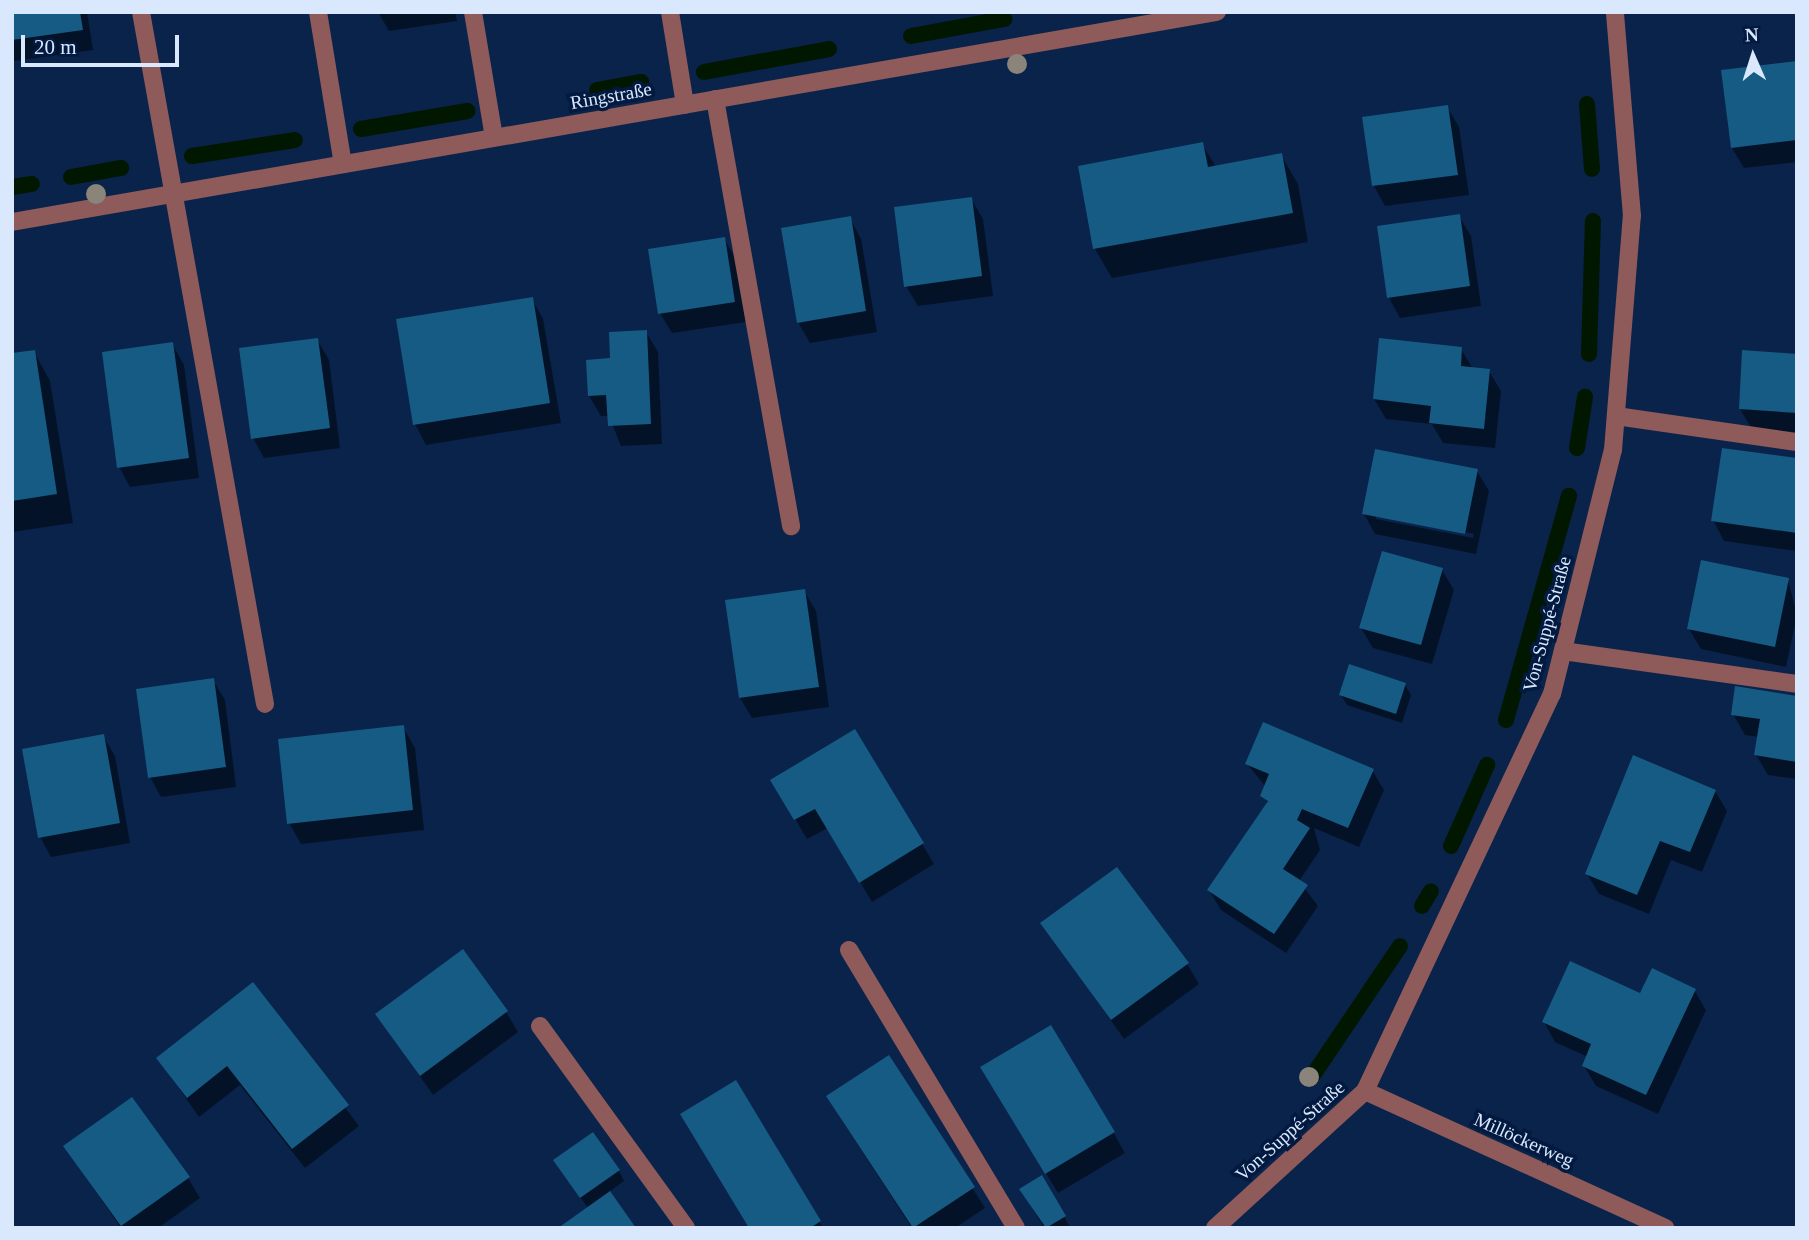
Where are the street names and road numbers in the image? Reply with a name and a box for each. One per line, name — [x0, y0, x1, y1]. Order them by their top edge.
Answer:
street label: Ringstraße — [568, 78, 654, 114]
street label: Von-Suppé-Straße — [1518, 554, 1576, 694]
street label: Von-Suppé-Straße — [1231, 1076, 1349, 1186]
street label: Millöckerweg — [1471, 1108, 1577, 1172]

